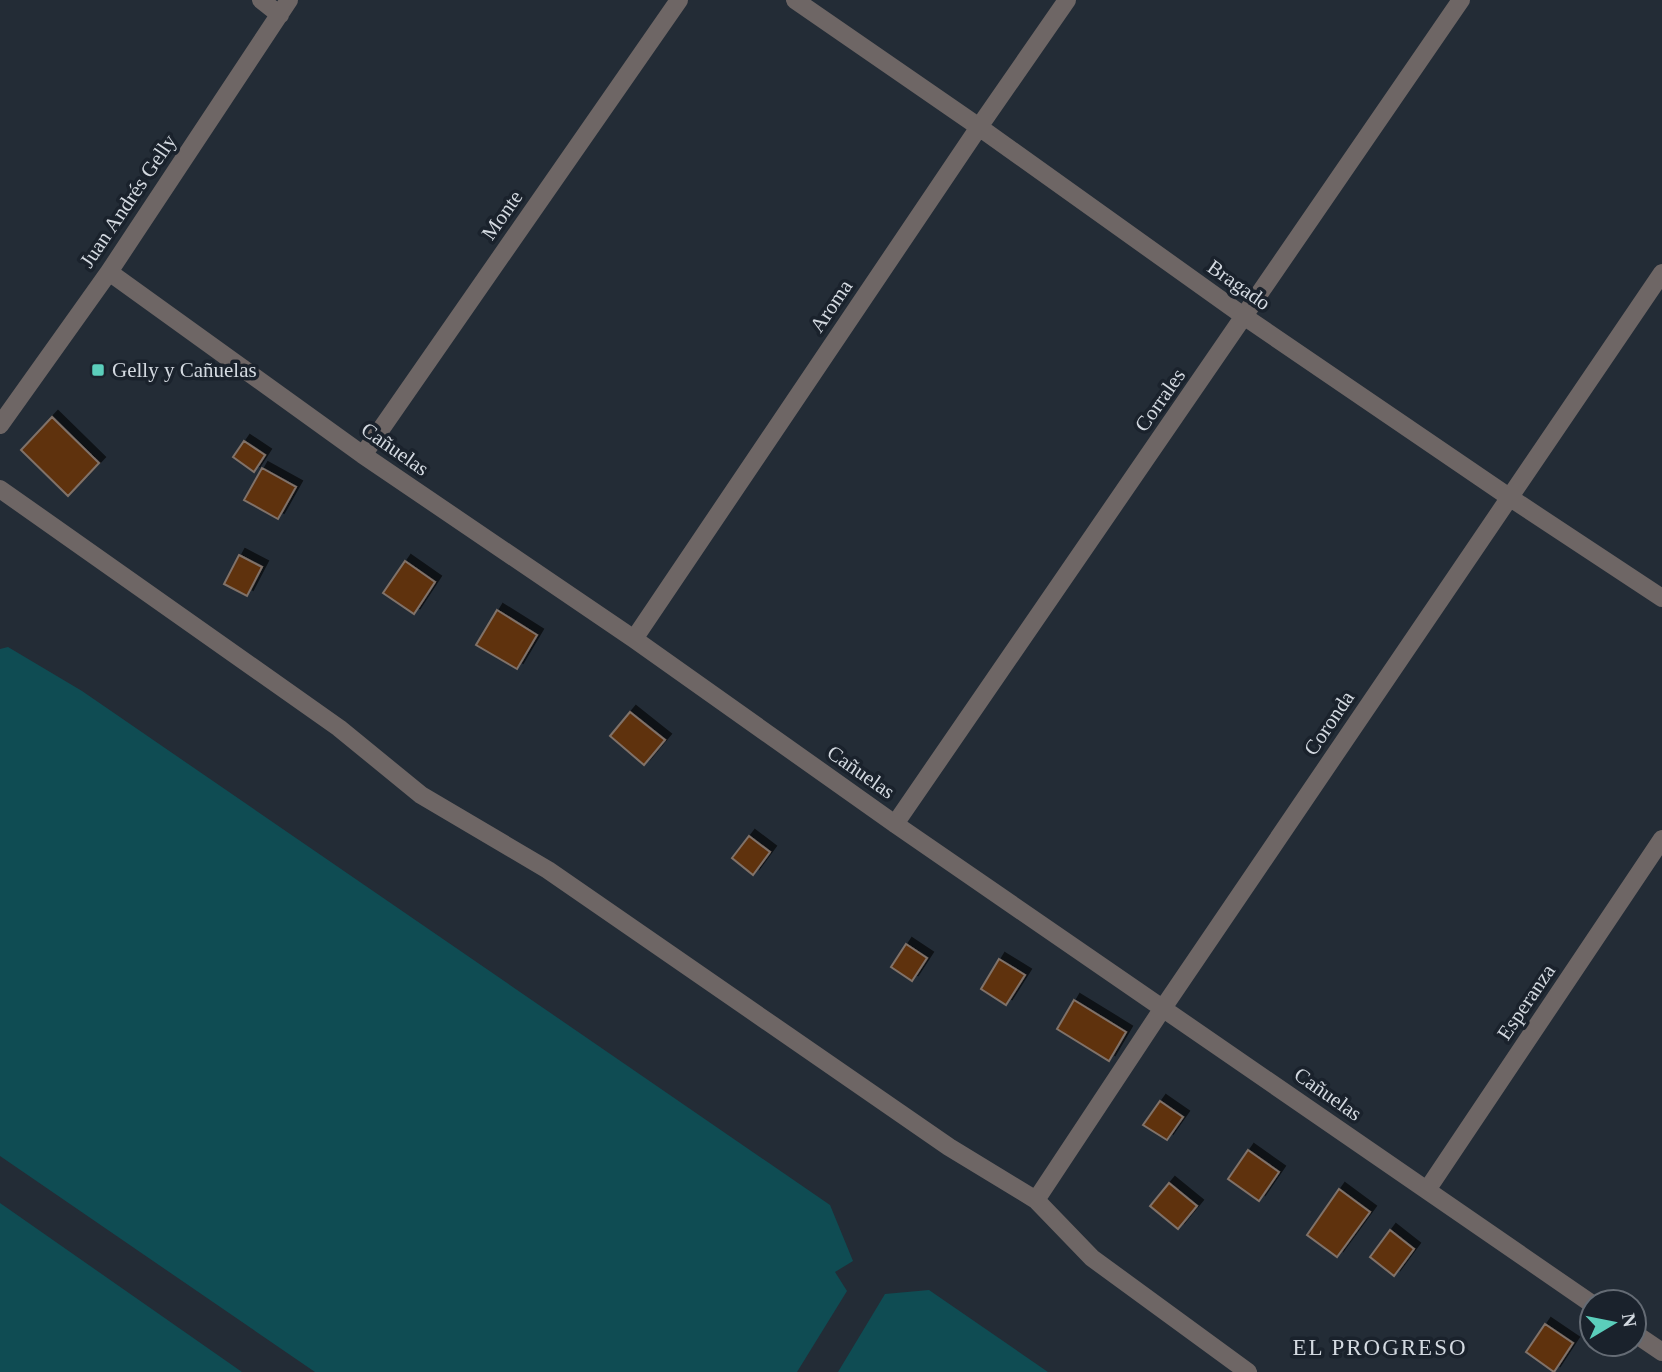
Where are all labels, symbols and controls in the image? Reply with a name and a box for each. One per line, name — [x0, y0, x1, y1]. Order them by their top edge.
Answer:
street label: Juan Andrés Gelly — [75, 130, 182, 272]
street label: Monte — [476, 186, 528, 244]
street label: Bragado — [1203, 255, 1275, 315]
street label: Aroma — [805, 275, 858, 337]
place label: Gelly y Cañuelas — [112, 358, 257, 382]
marker: Gelly y Cañuelas — [90, 362, 106, 378]
street label: Corrales — [1130, 364, 1190, 436]
street label: Cañuelas — [357, 417, 433, 481]
street label: Coronda — [1299, 686, 1360, 760]
street label: Cañuelas — [823, 740, 899, 804]
street label: Esperanza — [1492, 959, 1560, 1044]
street label: Cañuelas — [1290, 1062, 1366, 1126]
north arrow — [1578, 1288, 1648, 1358]
text: N — [1618, 1312, 1641, 1329]
district label: EL PROGRESO — [1292, 1335, 1468, 1360]

